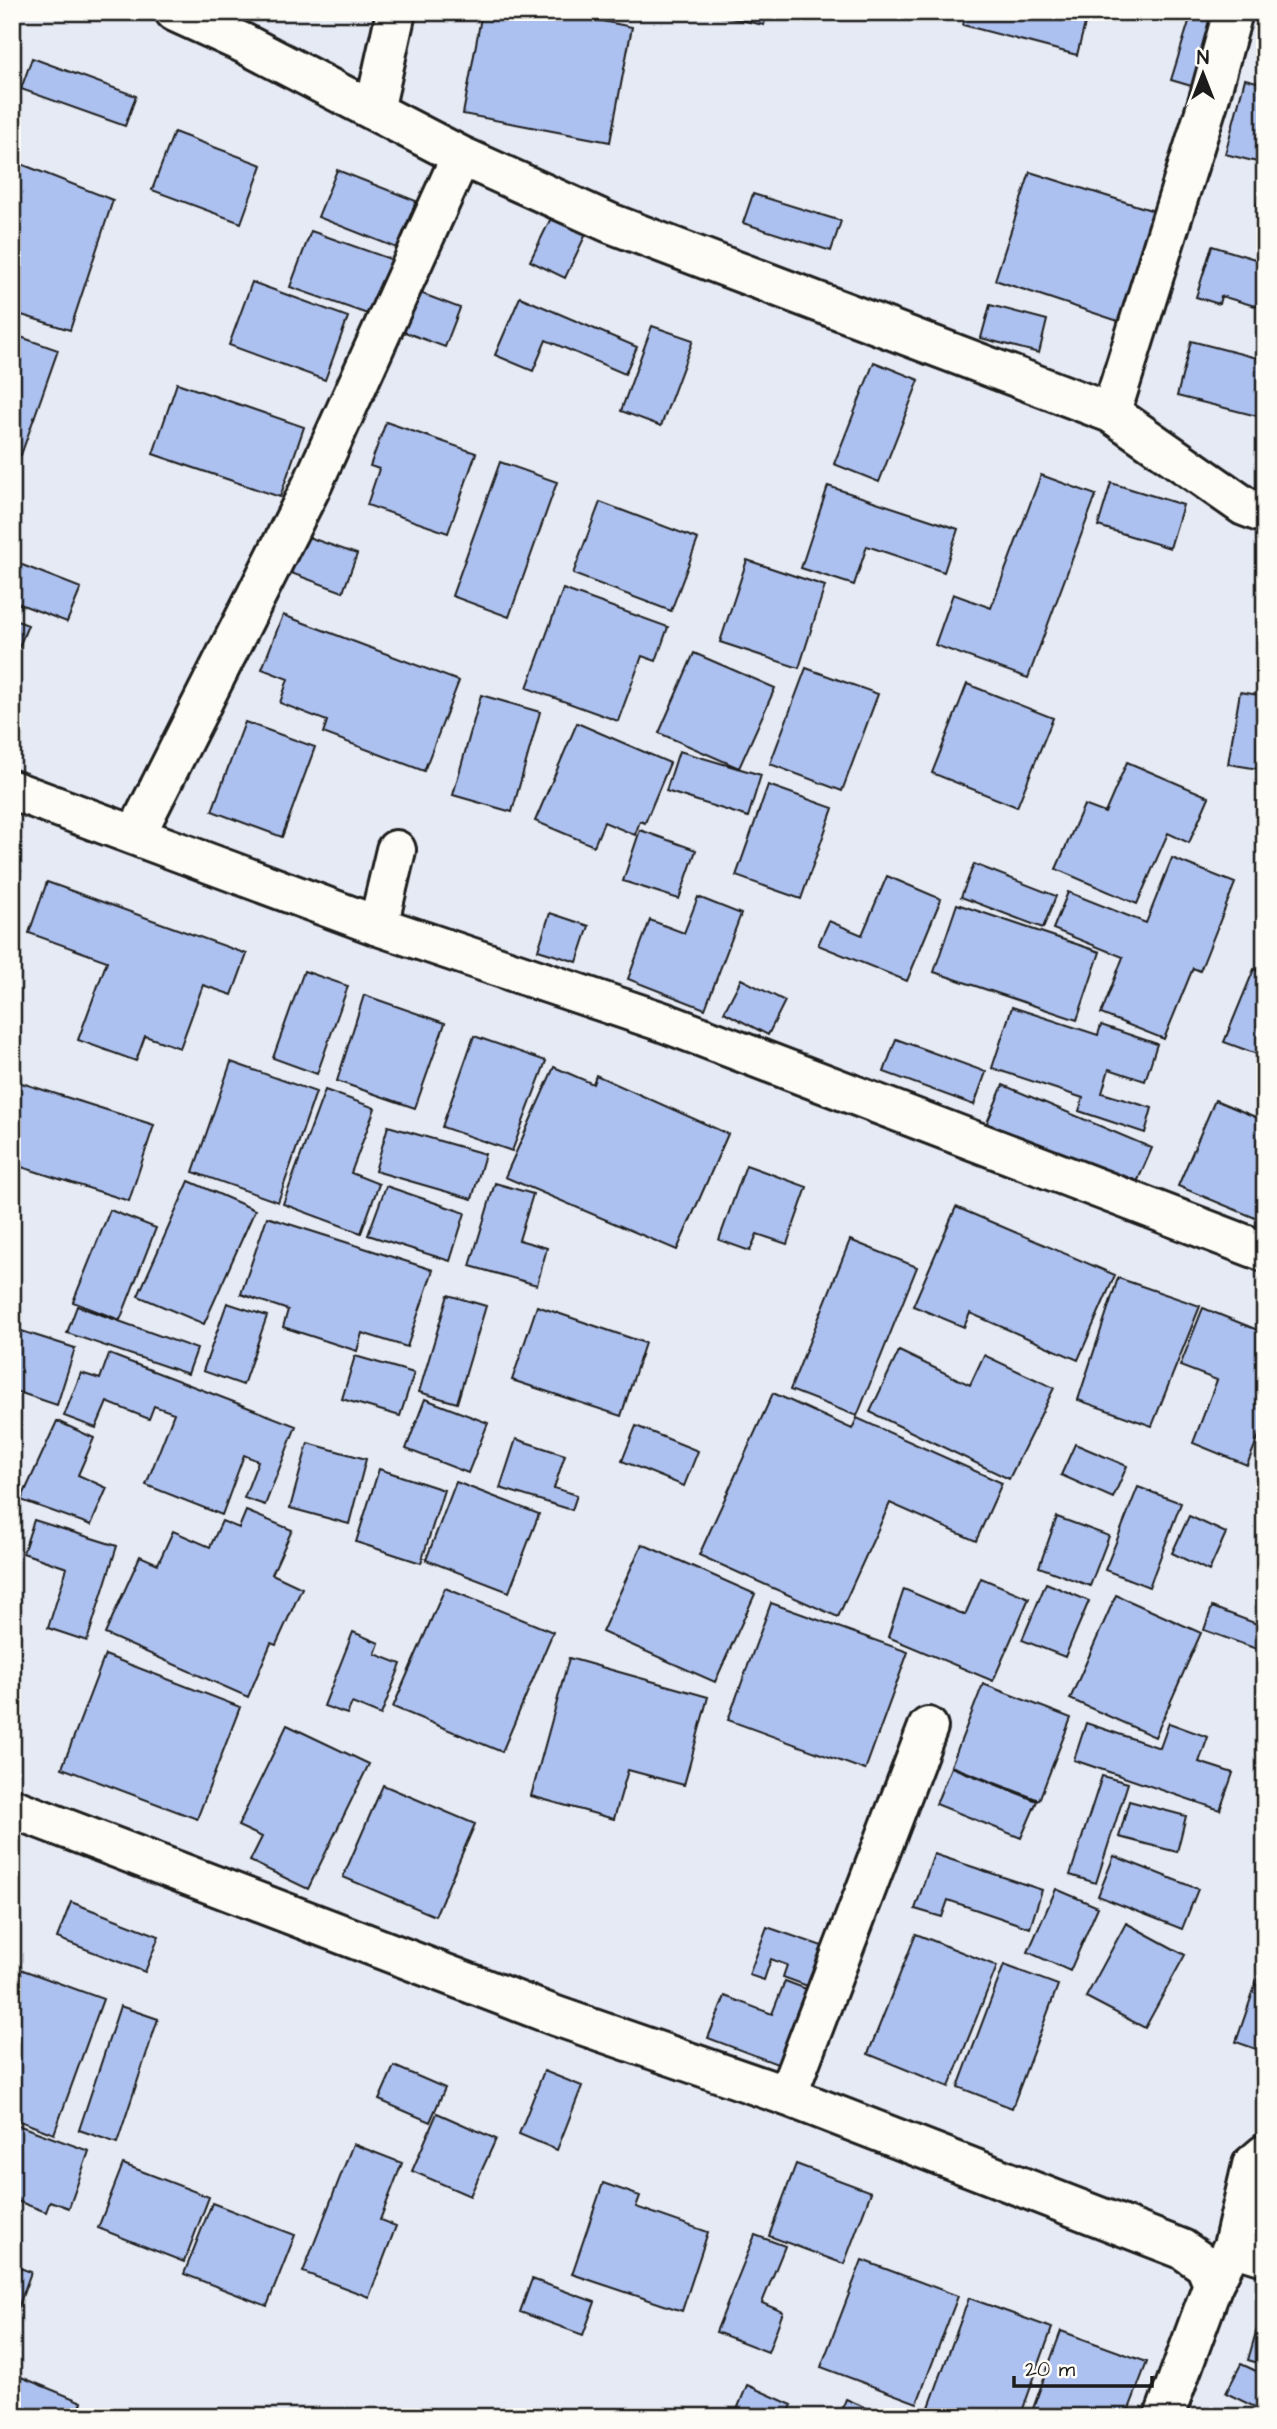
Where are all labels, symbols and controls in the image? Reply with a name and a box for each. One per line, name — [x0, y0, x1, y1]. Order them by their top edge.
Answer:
north arrow — [1168, 38, 1238, 108]
text: N — [1197, 45, 1209, 72]
scale bar — [1014, 2345, 1153, 2389]
text: 20 m — [1025, 2355, 1076, 2384]

